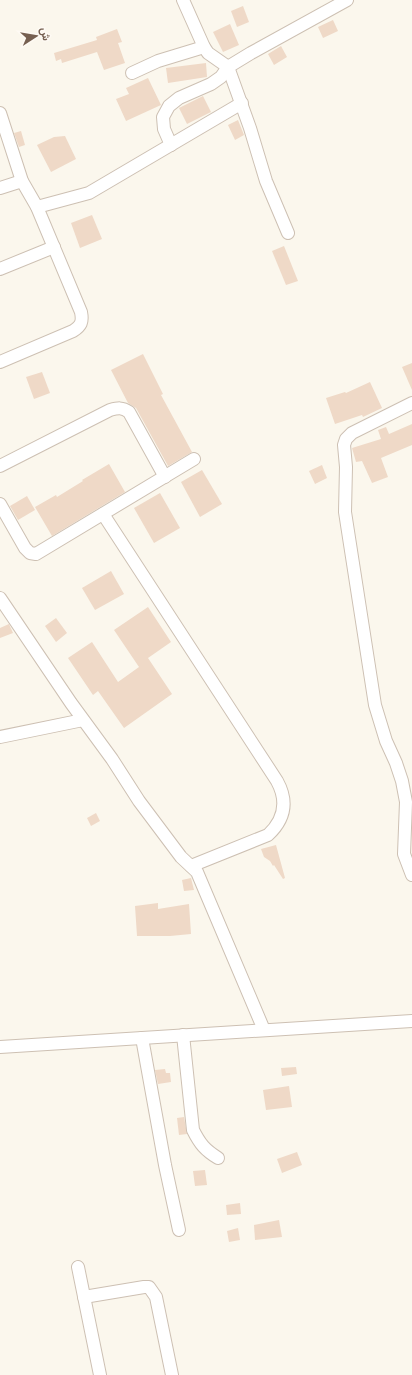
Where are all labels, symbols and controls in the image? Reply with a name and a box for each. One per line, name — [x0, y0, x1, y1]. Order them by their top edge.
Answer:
north arrow — [16, 16, 56, 56]
text: ش — [38, 26, 53, 42]

